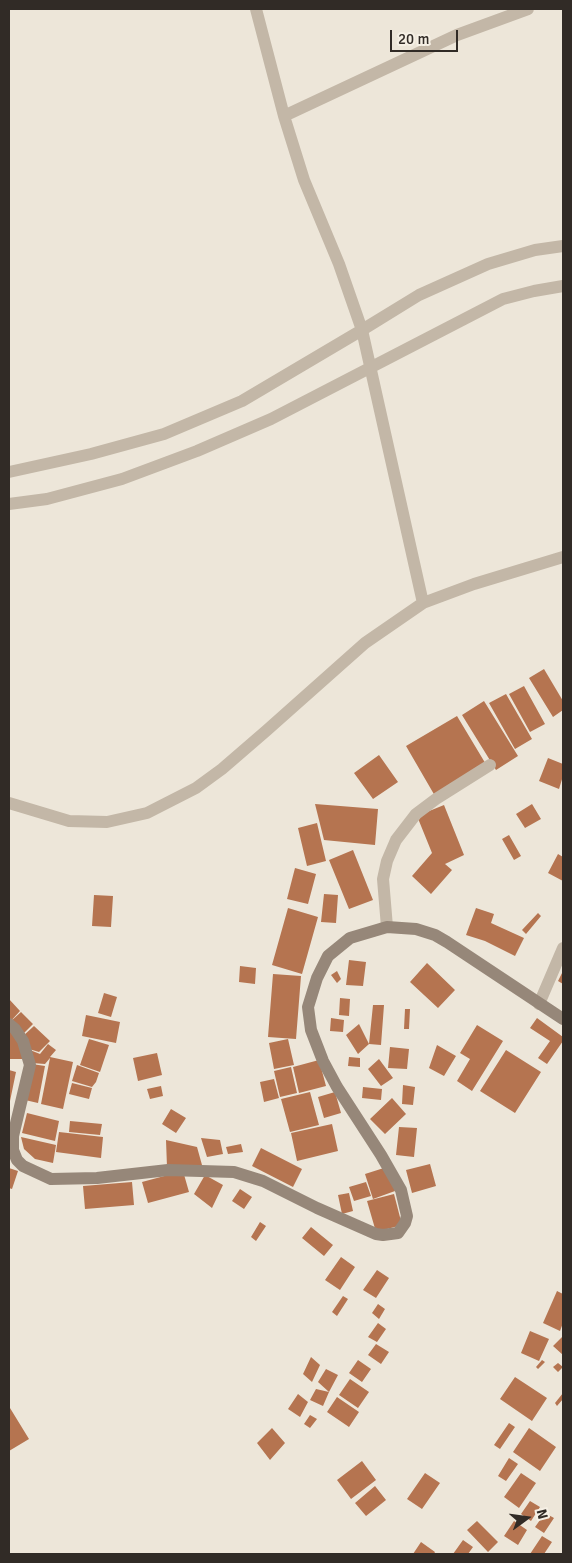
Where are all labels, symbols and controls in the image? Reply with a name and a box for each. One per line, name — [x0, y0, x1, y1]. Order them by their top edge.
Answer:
scale bar — [392, 20, 460, 52]
text: 20 m — [398, 30, 429, 48]
north arrow — [502, 1493, 552, 1543]
text: N — [533, 1507, 551, 1521]

